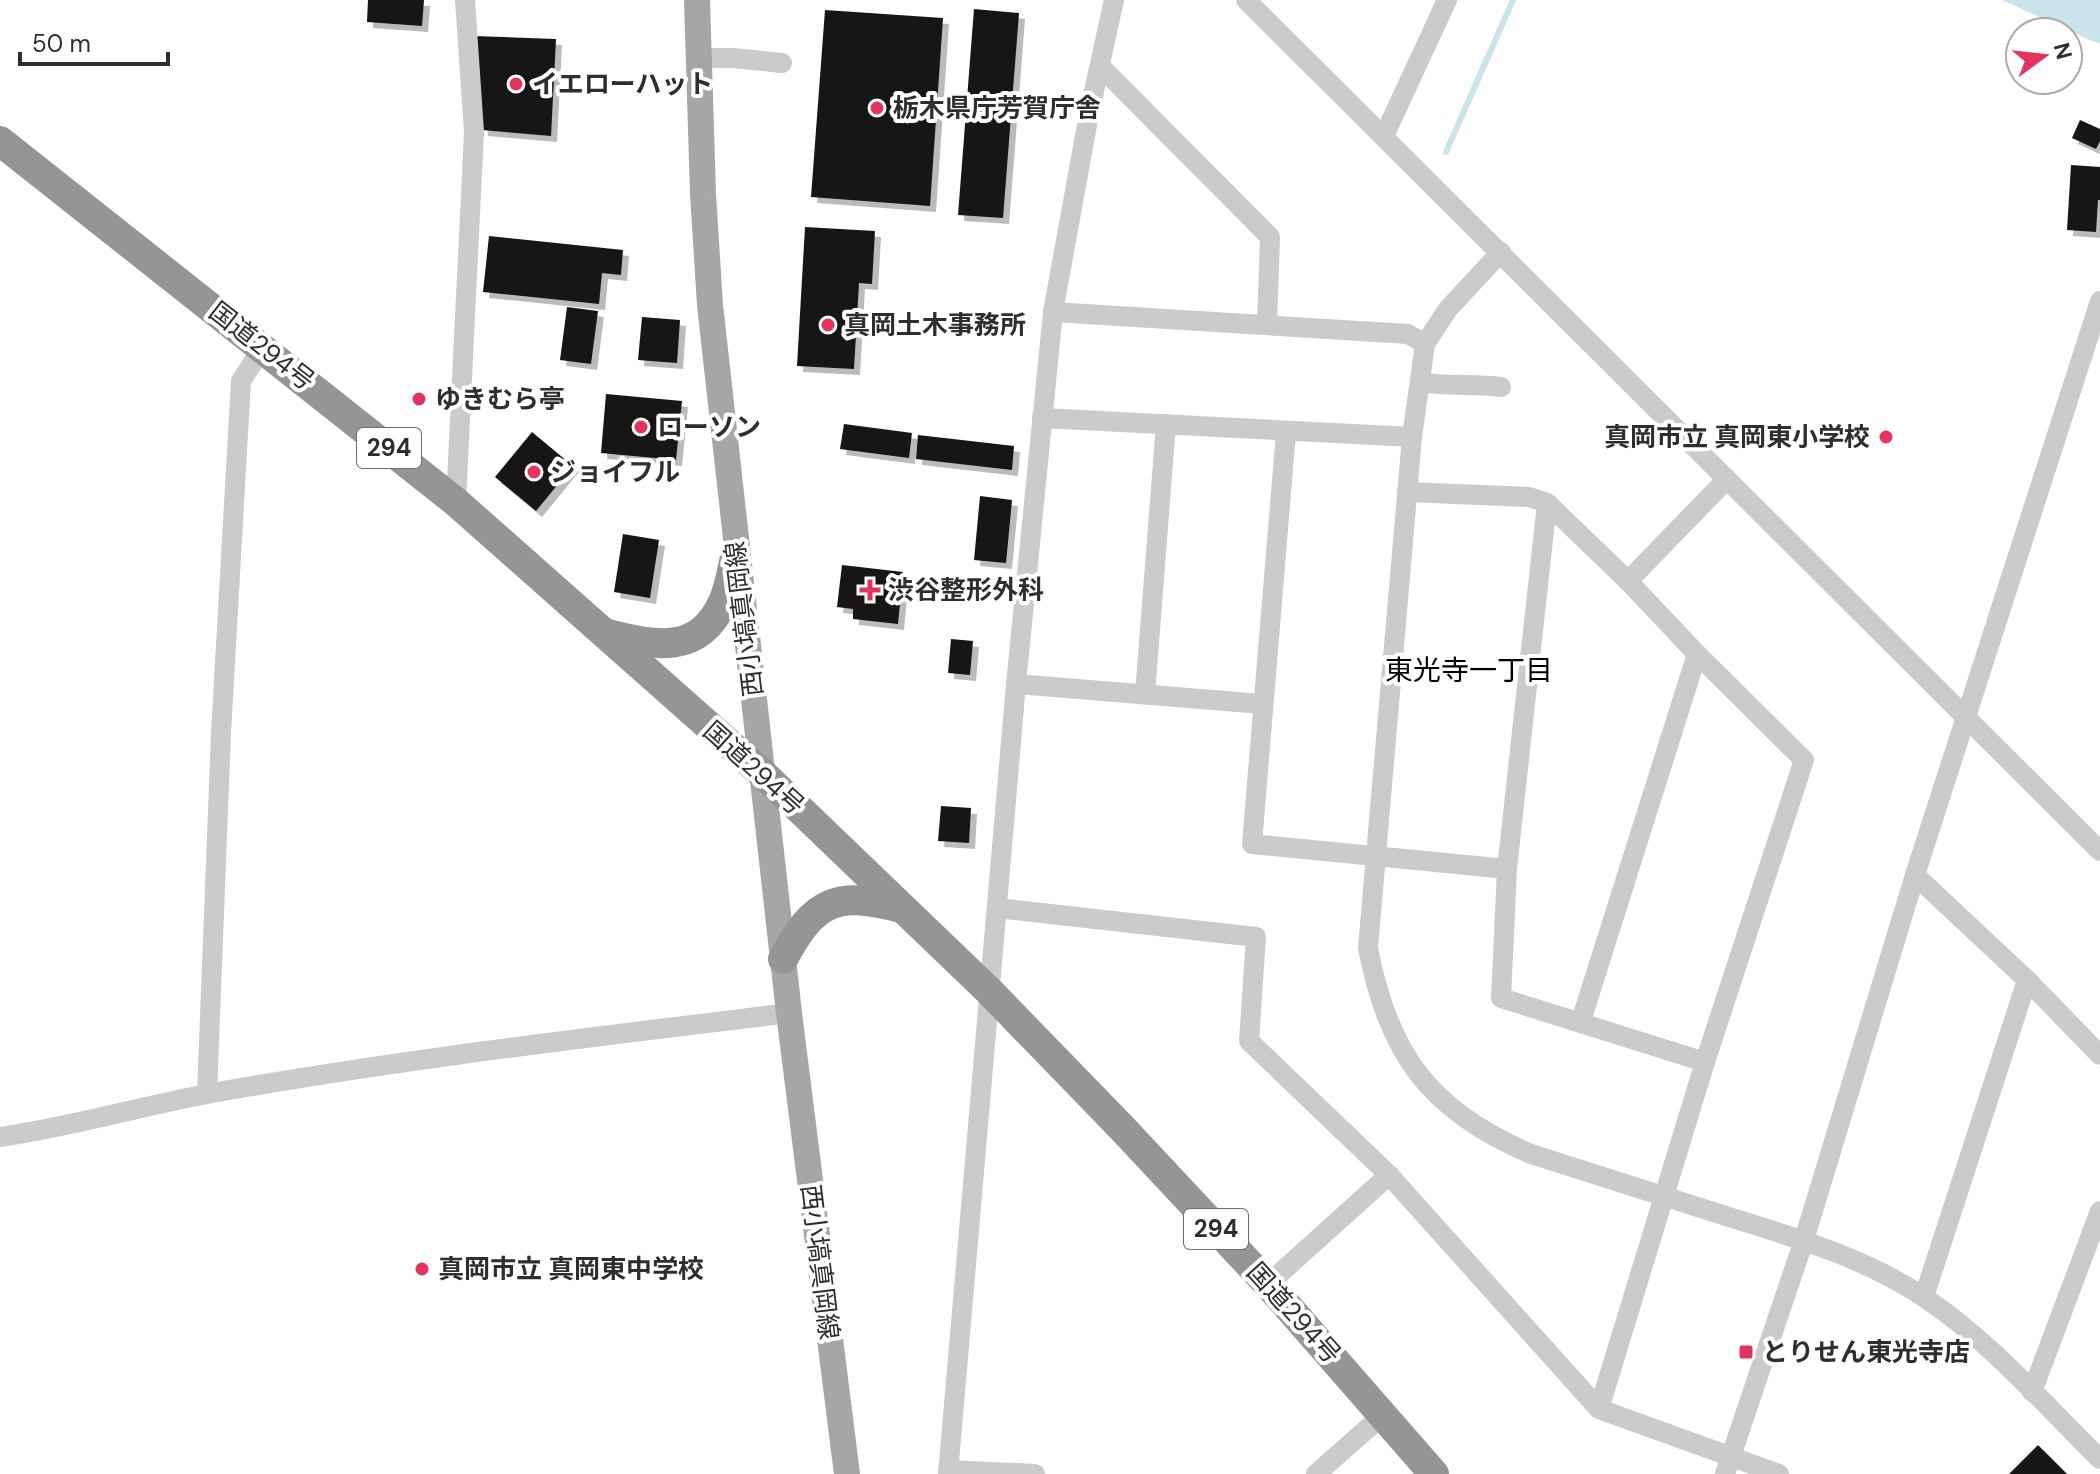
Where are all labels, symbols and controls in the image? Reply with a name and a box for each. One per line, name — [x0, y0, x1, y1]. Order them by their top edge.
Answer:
scale bar — [20, 16, 168, 66]
north arrow — [2004, 16, 2084, 96]
text: 50 m — [32, 28, 91, 59]
text: N — [2047, 39, 2079, 62]
place label: イエローハット — [532, 67, 713, 101]
marker: イエローハット — [507, 75, 525, 93]
place label: 栃木県庁芳賀庁舎 — [893, 91, 1101, 125]
marker: 栃木県庁芳賀庁舎 — [868, 99, 886, 117]
street label: 国道294号 — [202, 294, 322, 398]
place label: 真岡土木事務所 — [844, 308, 1026, 342]
marker: 真岡土木事務所 — [819, 316, 837, 334]
place label: ゆきむら亭 — [435, 382, 565, 416]
marker: ゆきむら亭 — [410, 390, 428, 408]
place label: ローソン — [657, 410, 761, 444]
marker: ローソン — [632, 418, 650, 436]
place label: 真岡市立 真岡東小学校 — [1604, 420, 1870, 454]
road number: 294 — [357, 428, 421, 468]
marker: 真岡市立 真岡東小学校 — [1877, 428, 1895, 446]
place label: ジョイフル — [550, 455, 680, 489]
marker: ジョイフル — [525, 463, 543, 481]
street label: 西小塙真岡線 — [718, 540, 770, 698]
place label: 渋谷整形外科 — [888, 573, 1044, 607]
marker: 渋谷整形外科 — [859, 579, 881, 601]
district label: 東光寺一丁目 — [1385, 652, 1553, 689]
street label: 国道294号 — [696, 714, 812, 822]
street label: 西小塙真岡線 — [794, 1183, 846, 1341]
road number: 294 — [1184, 1209, 1248, 1249]
place label: 真岡市立 真岡東中学校 — [438, 1252, 704, 1286]
street label: 国道294号 — [1240, 1255, 1348, 1371]
marker: 真岡市立 真岡東中学校 — [413, 1260, 431, 1278]
place label: とりせん東光寺店 — [1762, 1335, 1970, 1369]
marker: とりせん東光寺店 — [1737, 1343, 1755, 1361]

